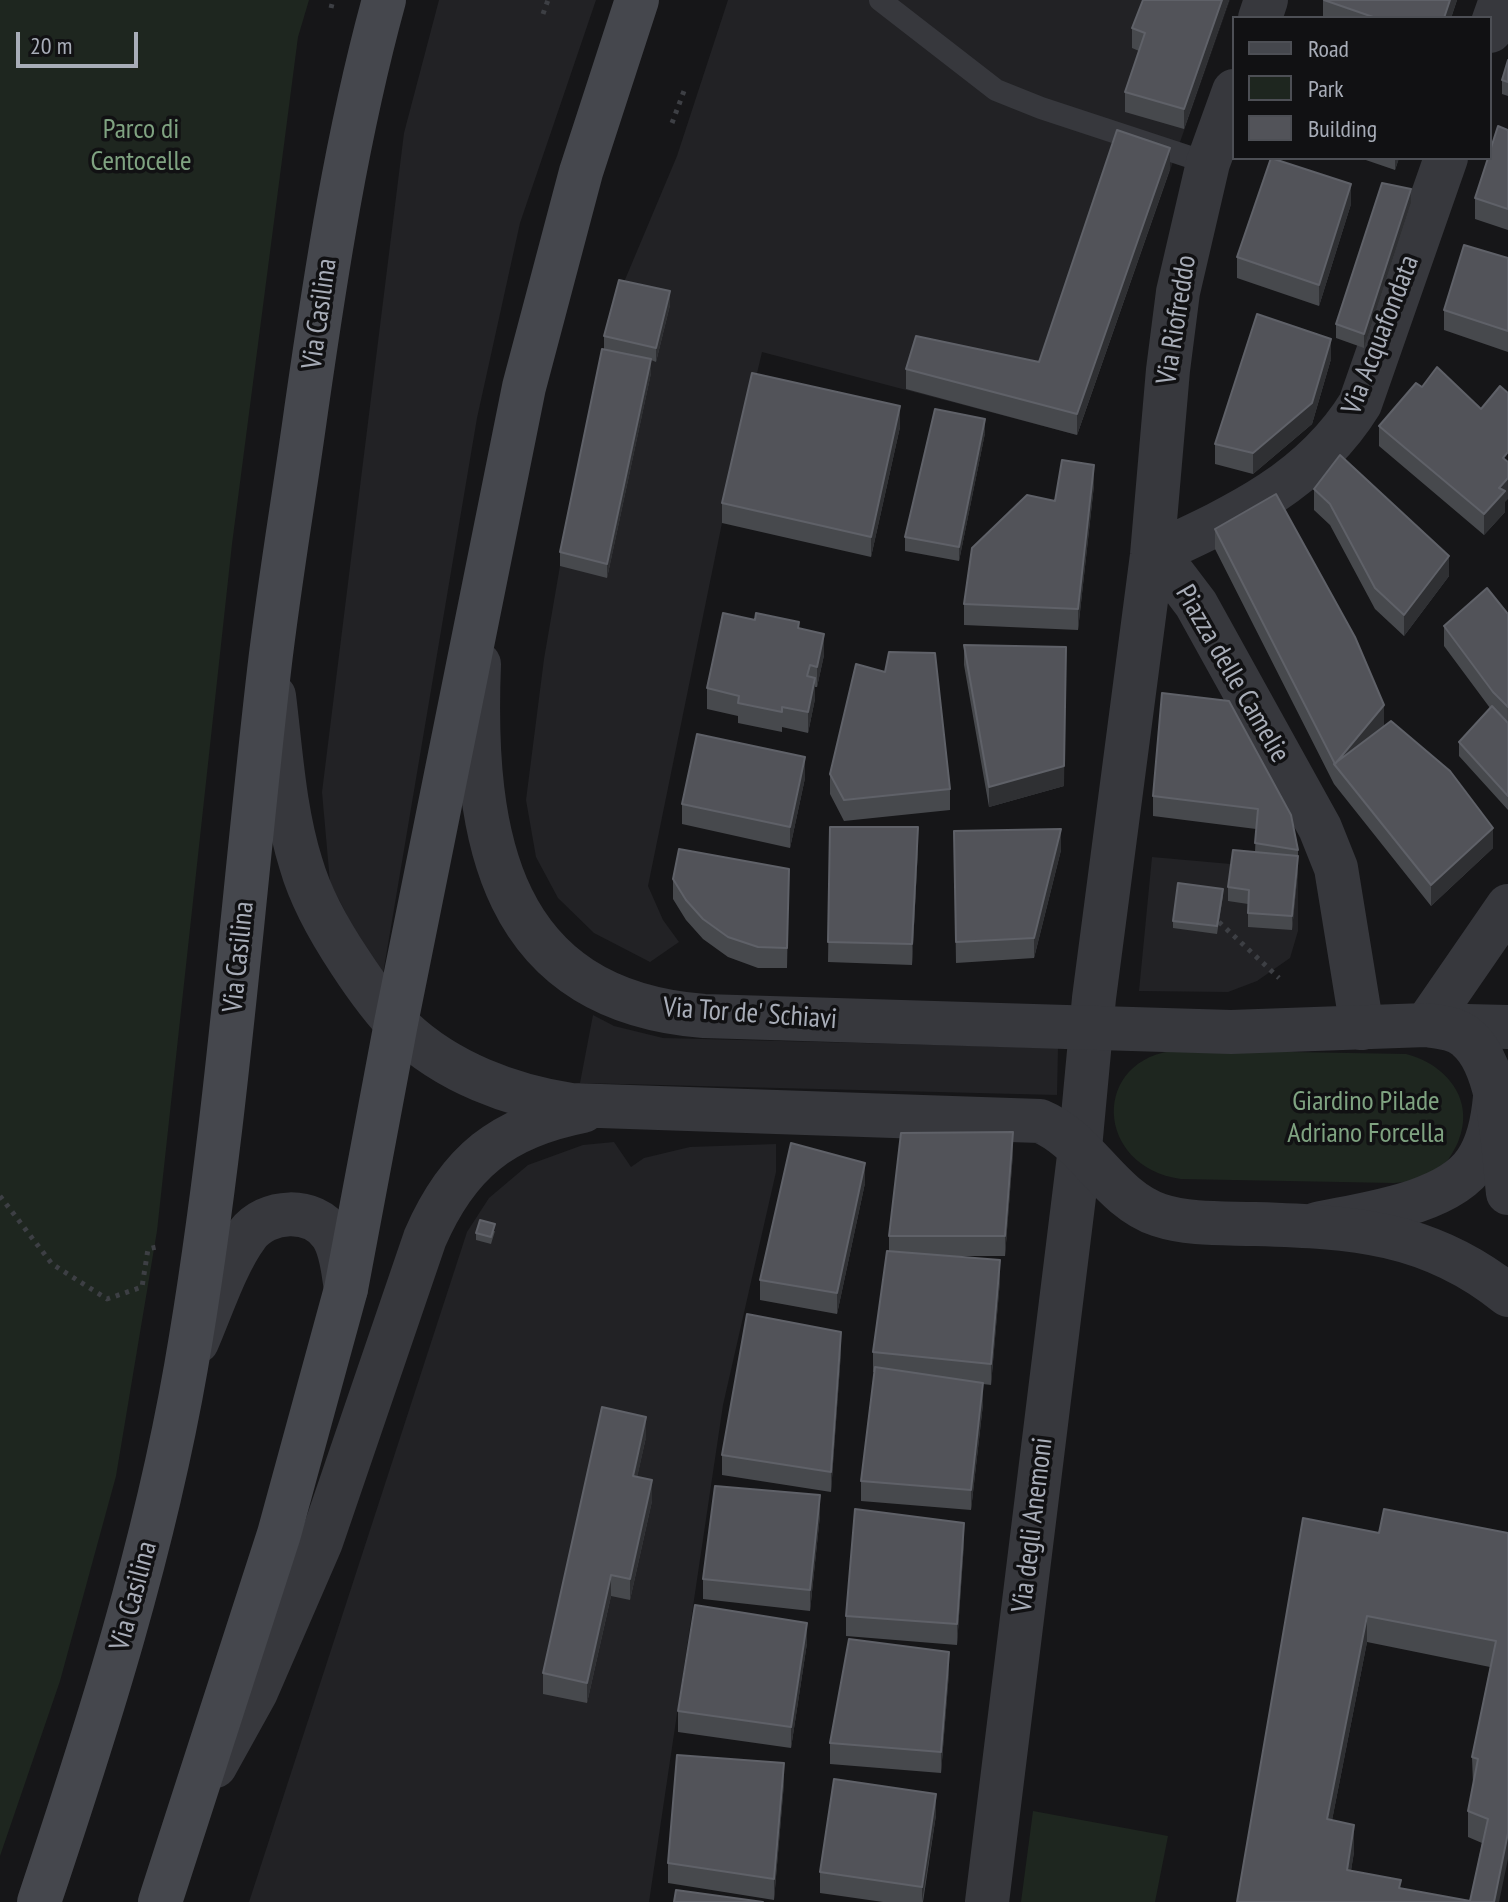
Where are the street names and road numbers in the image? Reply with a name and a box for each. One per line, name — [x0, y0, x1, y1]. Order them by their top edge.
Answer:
street label: Via Acquafondata — [1335, 251, 1427, 419]
street label: Via Riofreddo — [1150, 253, 1204, 387]
street label: Via Casilina — [296, 256, 344, 372]
street label: Piazza delle Camelie — [1168, 579, 1296, 769]
street label: Via Casilina — [216, 900, 262, 1014]
street label: Via Tor de' Schiavi — [662, 991, 838, 1037]
street label: Via degli Anemoni — [1006, 1436, 1060, 1614]
street label: Via Casilina — [103, 1538, 165, 1654]

